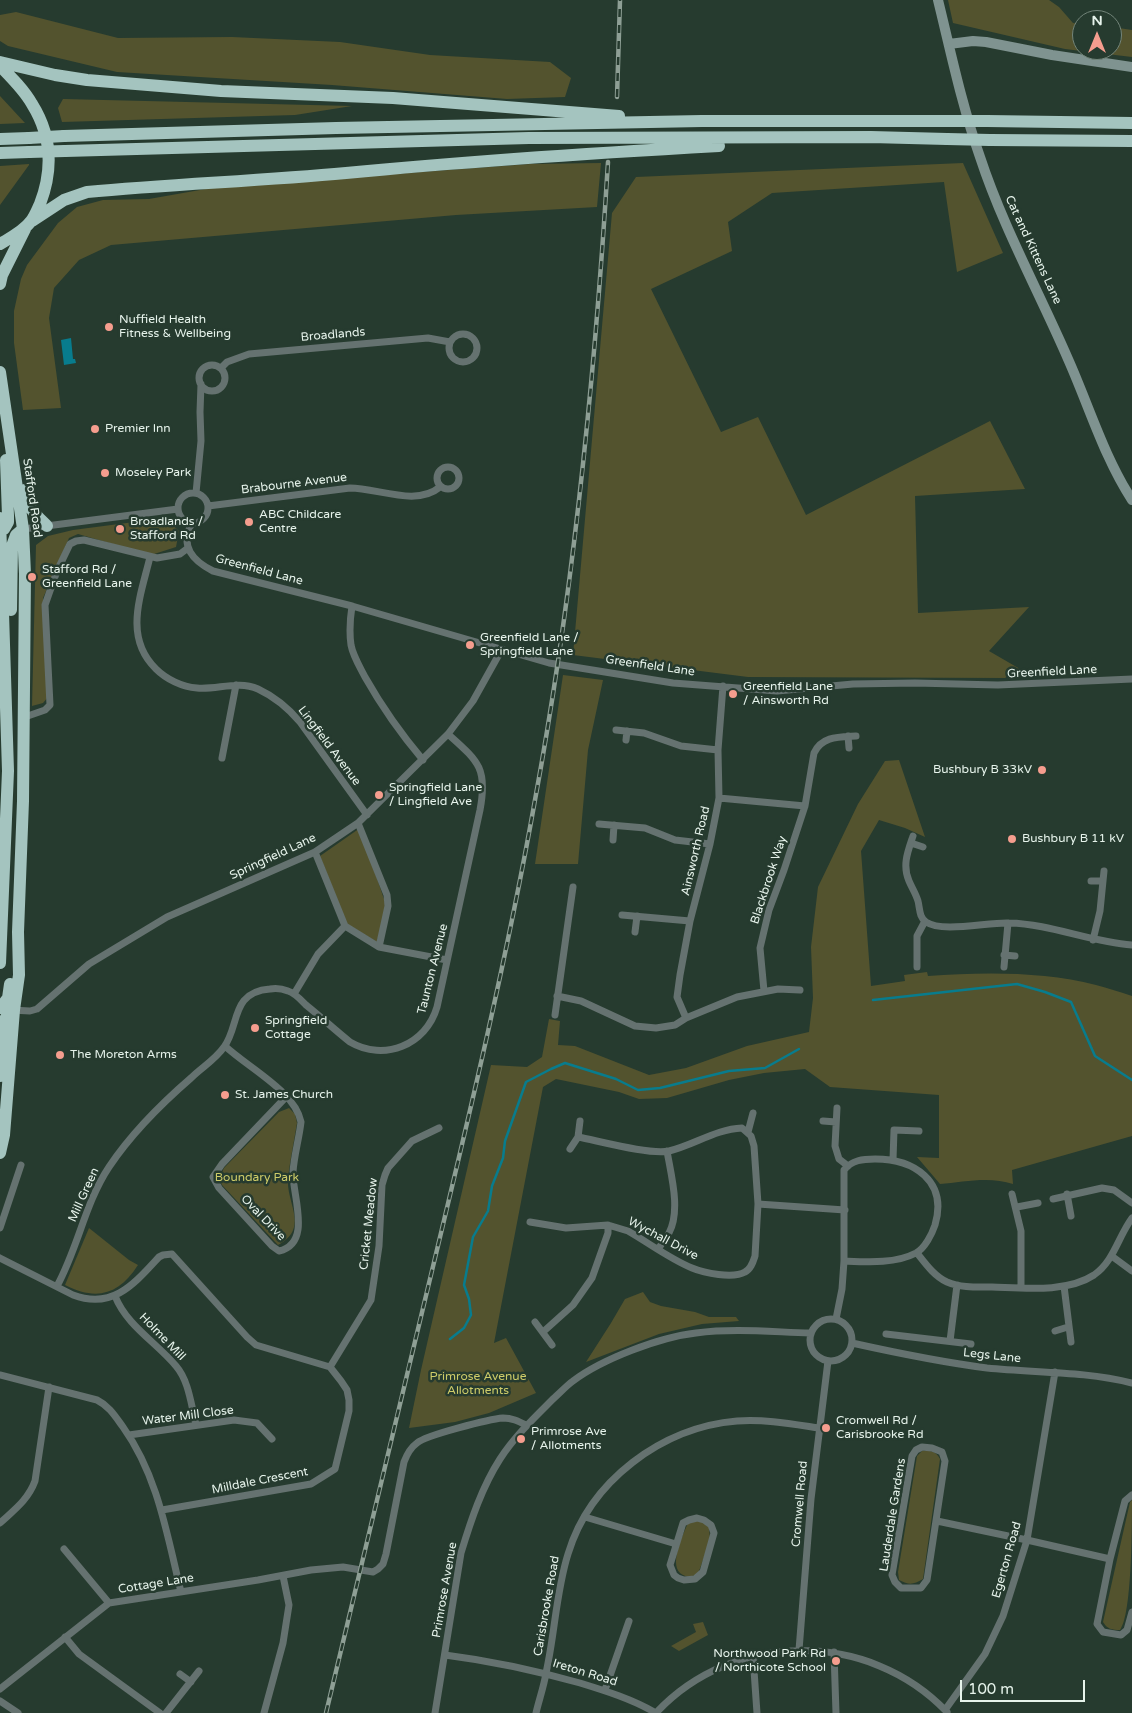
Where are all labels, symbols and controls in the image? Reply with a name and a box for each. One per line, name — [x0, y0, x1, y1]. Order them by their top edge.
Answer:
north arrow — [1072, 10, 1122, 60]
text: N — [1091, 12, 1103, 29]
street label: Cat and Kittens Lane — [1001, 193, 1065, 307]
place label: Nuffield Health Fitness & Wellbeing — [119, 313, 231, 341]
marker: Nuffield Health Fitness & Wellbeing — [103, 321, 115, 333]
street label: Broadlands — [300, 325, 366, 345]
place label: Premier Inn — [105, 422, 171, 436]
marker: Premier Inn — [89, 423, 101, 435]
street label: Stafford Road — [19, 457, 45, 539]
place label: Moseley Park — [115, 466, 191, 480]
marker: Moseley Park — [99, 467, 111, 479]
street label: Brabourne Avenue — [240, 470, 348, 498]
place label: ABC Childcare Centre — [259, 508, 341, 536]
place label: Broadlands / Stafford Rd — [130, 515, 203, 543]
marker: ABC Childcare Centre — [243, 516, 255, 528]
marker: Broadlands / Stafford Rd — [114, 523, 126, 535]
street label: Greenfield Lane — [214, 551, 304, 589]
place label: Stafford Rd / Greenfield Lane — [42, 563, 132, 591]
marker: Stafford Rd / Greenfield Lane — [26, 571, 38, 583]
place label: Greenfield Lane / Springfield Lane — [480, 631, 579, 659]
marker: Greenfield Lane / Springfield Lane — [464, 639, 476, 651]
street label: Greenfield Lane — [604, 653, 696, 679]
street label: Greenfield Lane — [1007, 662, 1097, 682]
place label: Greenfield Lane / Ainsworth Rd — [743, 680, 833, 708]
marker: Greenfield Lane / Ainsworth Rd — [727, 688, 739, 700]
street label: Lingfield Avenue — [294, 703, 364, 789]
place label: Bushbury B 33kV — [933, 763, 1032, 777]
marker: Bushbury B 33kV — [1036, 764, 1048, 776]
place label: Springfield Lane / Lingfield Ave — [389, 781, 482, 809]
marker: Springfield Lane / Lingfield Ave — [373, 789, 385, 801]
street label: Ainsworth Road — [679, 805, 713, 897]
street label: Springfield Lane — [228, 831, 318, 883]
place label: Bushbury B 11 kV — [1022, 832, 1124, 846]
marker: Bushbury B 11 kV — [1006, 833, 1018, 845]
street label: Blackbrook Way — [748, 834, 790, 926]
street label: Taunton Avenue — [415, 922, 451, 1016]
place label: Springfield Cottage — [265, 1014, 327, 1042]
marker: Springfield Cottage — [249, 1022, 261, 1034]
place label: The Moreton Arms — [70, 1048, 177, 1062]
marker: The Moreton Arms — [54, 1049, 66, 1061]
place label: St. James Church — [235, 1088, 333, 1102]
marker: St. James Church — [219, 1089, 231, 1101]
street label: Mill Green — [66, 1166, 102, 1224]
park label: Boundary Park — [215, 1171, 299, 1185]
street label: Cricket Meadow — [357, 1177, 381, 1271]
street label: Oval Drive — [238, 1192, 288, 1244]
street label: Wychall Drive — [625, 1214, 701, 1264]
street label: Holme Mill — [136, 1310, 188, 1364]
street label: Legs Lane — [962, 1346, 1022, 1366]
park label: Primrose Avenue Allotments — [430, 1370, 526, 1398]
street label: Water Mill Close — [141, 1403, 235, 1429]
place label: Cromwell Rd / Carisbrooke Rd — [836, 1414, 923, 1442]
marker: Cromwell Rd / Carisbrooke Rd — [820, 1422, 832, 1434]
place label: Primrose Ave / Allotments — [531, 1425, 607, 1453]
marker: Primrose Ave / Allotments — [515, 1433, 527, 1445]
street label: Lauderdale Gardens — [877, 1457, 909, 1573]
street label: Cromwell Road — [789, 1460, 811, 1548]
street label: Milldale Crescent — [211, 1465, 309, 1497]
street label: Egerton Road — [989, 1520, 1025, 1600]
street label: Primrose Avenue — [429, 1541, 461, 1639]
street label: Carisbrooke Road — [531, 1555, 563, 1657]
street label: Cottage Lane — [117, 1571, 195, 1597]
place label: Northwood Park Rd / Northicote School — [713, 1647, 826, 1675]
marker: Northwood Park Rd / Northicote School — [830, 1655, 842, 1667]
street label: Ireton Road — [551, 1656, 619, 1690]
scale bar — [962, 1670, 1087, 1702]
text: 100 m — [968, 1680, 1014, 1698]

